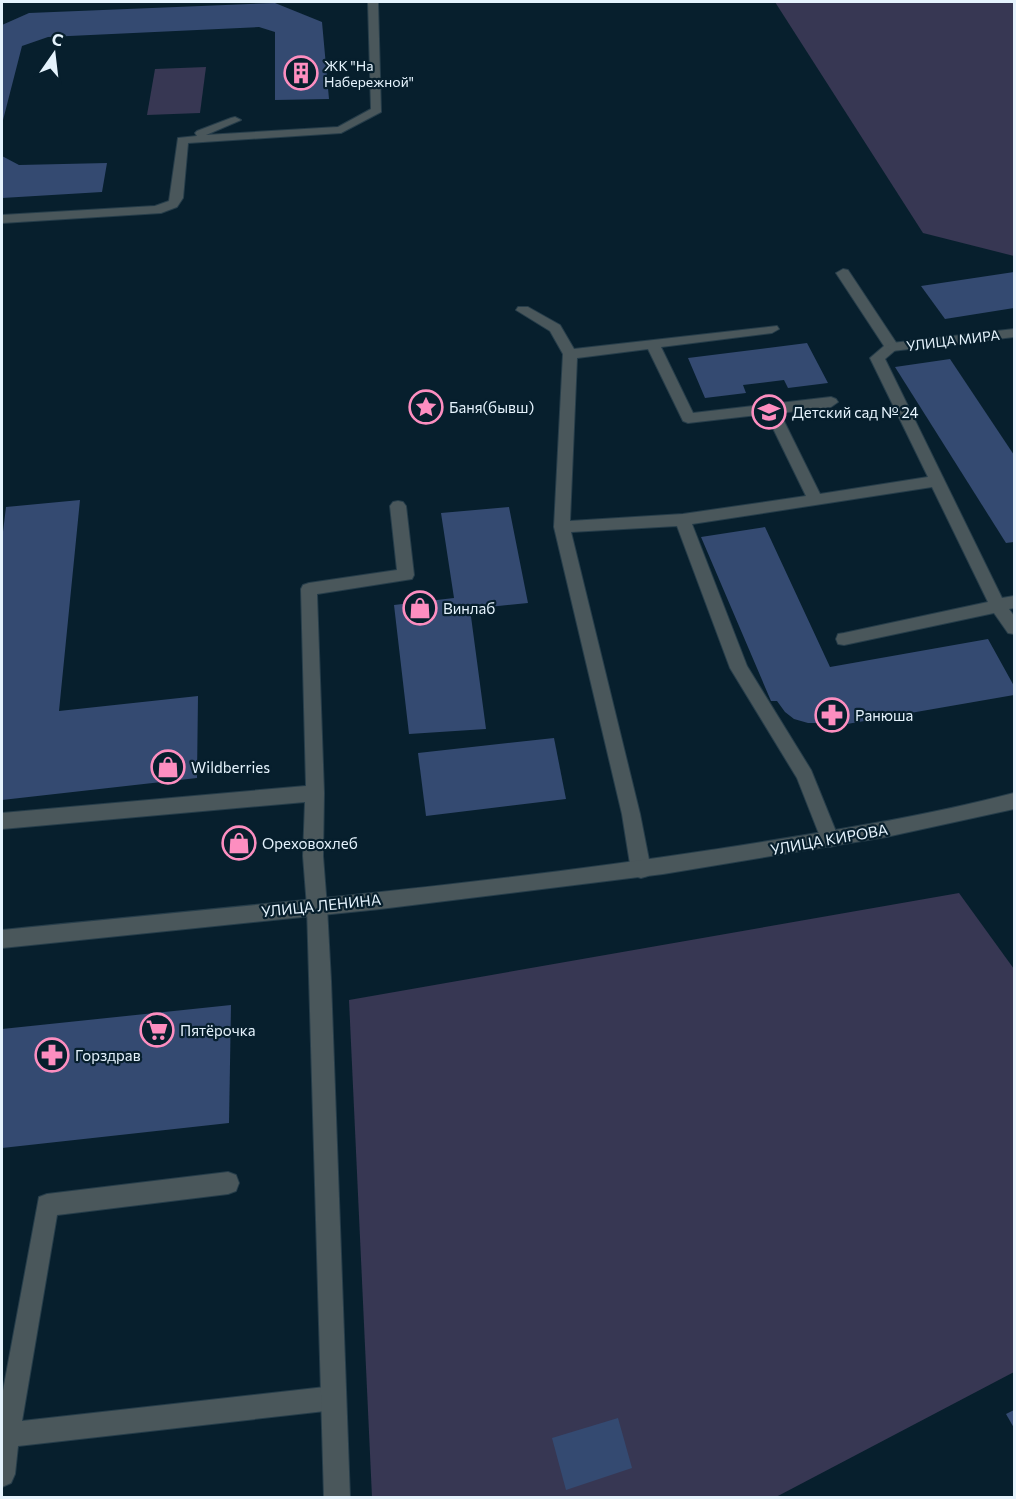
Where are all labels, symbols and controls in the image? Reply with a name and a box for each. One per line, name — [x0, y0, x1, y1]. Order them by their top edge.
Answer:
north arrow — [24, 24, 84, 84]
text: С — [50, 28, 65, 50]
building icon: ЖК "На Набережной" — [283, 55, 319, 91]
place label: ЖК "На Набережной" — [324, 57, 414, 90]
street label: УЛИЦА МИРА — [905, 326, 1001, 354]
place icon: Баня(бывш) — [408, 389, 444, 425]
school or university icon: Детский сад № 24 — [751, 394, 787, 430]
place label: Баня(бывш) — [449, 398, 534, 416]
place label: Детский сад № 24 — [792, 403, 919, 421]
shop icon: Винлаб — [402, 590, 438, 626]
place label: Винлаб — [443, 599, 495, 617]
pharmacy icon: Ранюша — [814, 697, 850, 733]
place label: Ранюша — [855, 706, 913, 724]
shop icon: Wildberries — [150, 749, 186, 785]
place label: Wildberries — [191, 758, 270, 776]
street label: УЛИЦА КИРОВА — [769, 820, 889, 858]
shop icon: Ореховохлеб — [221, 825, 257, 861]
place label: Ореховохлеб — [262, 834, 358, 852]
street label: УЛИЦА ЛЕНИНА — [260, 890, 382, 920]
supermarket icon: Пятёрочка — [139, 1012, 175, 1048]
place label: Пятёрочка — [180, 1021, 255, 1039]
pharmacy icon: Горздрав — [34, 1037, 70, 1073]
place label: Горздрав — [75, 1046, 141, 1064]

